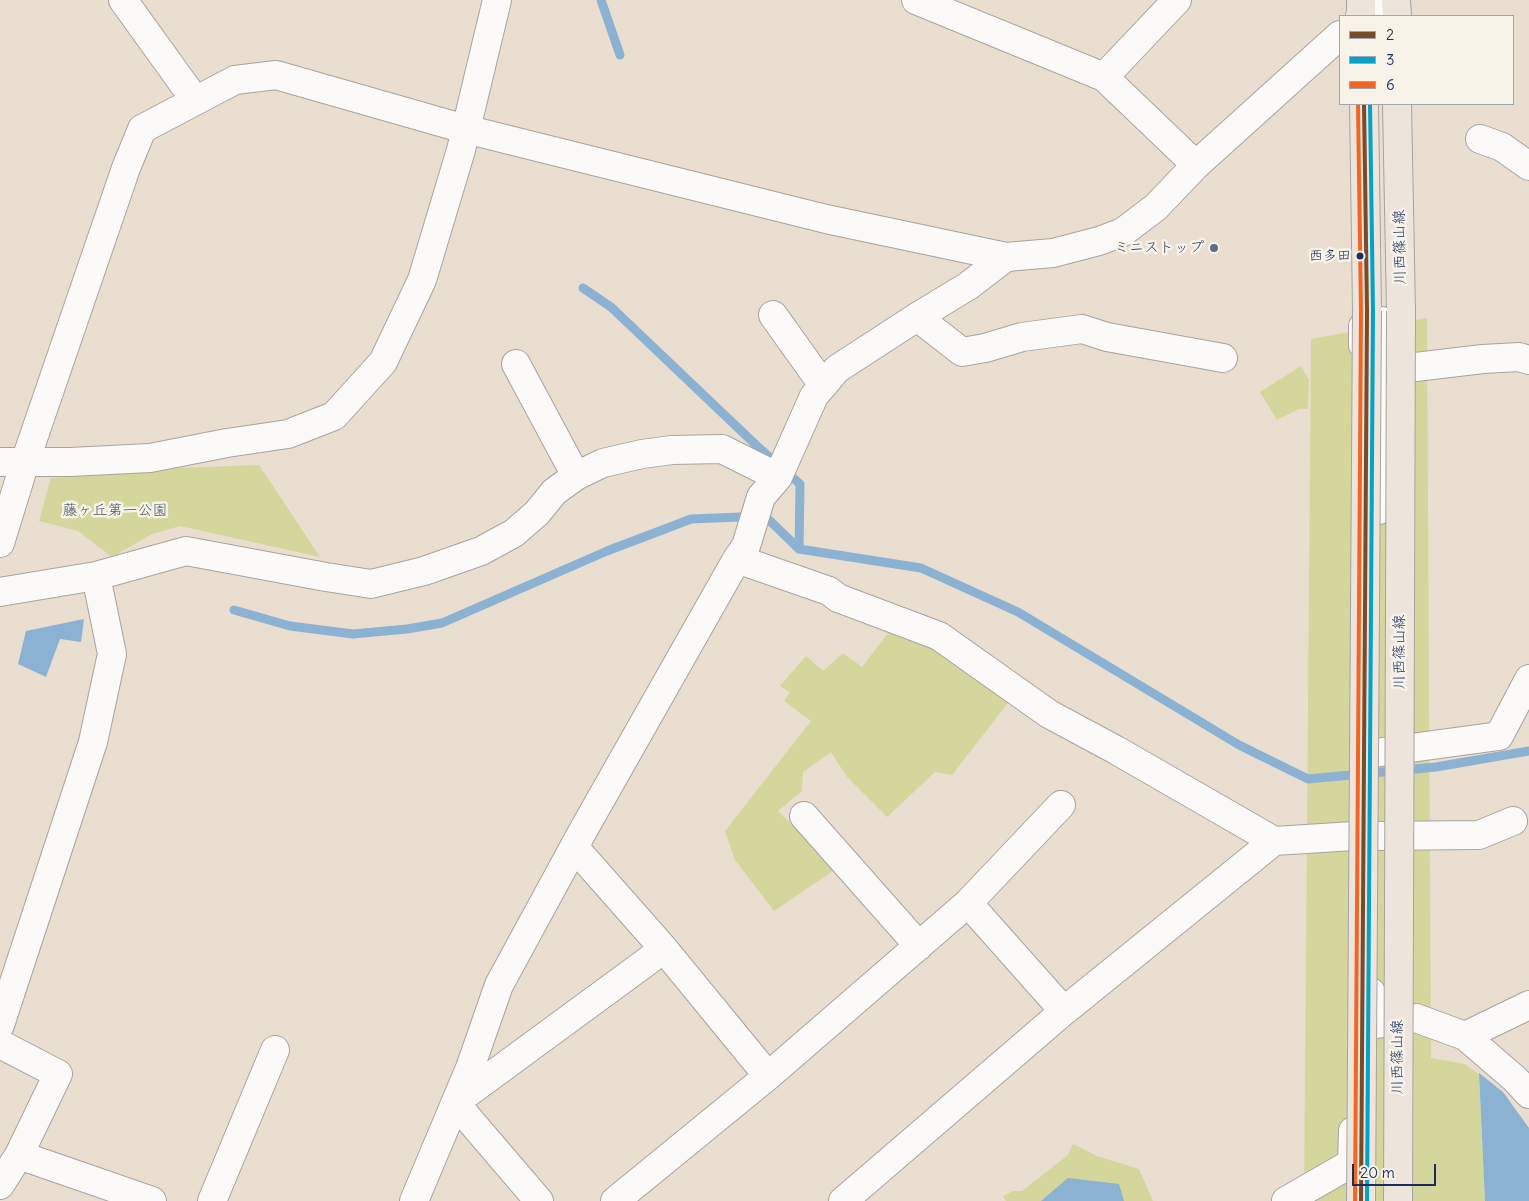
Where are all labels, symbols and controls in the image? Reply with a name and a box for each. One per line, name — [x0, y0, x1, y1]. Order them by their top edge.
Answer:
legend — [1339, 15, 1514, 105]
text: 2 — [1386, 25, 1394, 44]
text: 3 — [1386, 50, 1395, 69]
text: 6 — [1386, 75, 1395, 94]
street label: 川西篠山線 — [1390, 209, 1410, 285]
place label: ミニストップ — [1114, 239, 1204, 257]
marker: ミニストップ — [1208, 242, 1220, 254]
place label: 西多田 — [1309, 248, 1351, 264]
marker: 西多田 — [1355, 251, 1365, 261]
park label: 藤ヶ丘第一公園 — [63, 502, 167, 520]
street label: 川西篠山線 — [1391, 615, 1409, 689]
street label: 川西篠山線 — [1389, 1020, 1407, 1094]
scale bar — [1354, 1154, 1438, 1186]
text: 20 m — [1360, 1163, 1395, 1182]

